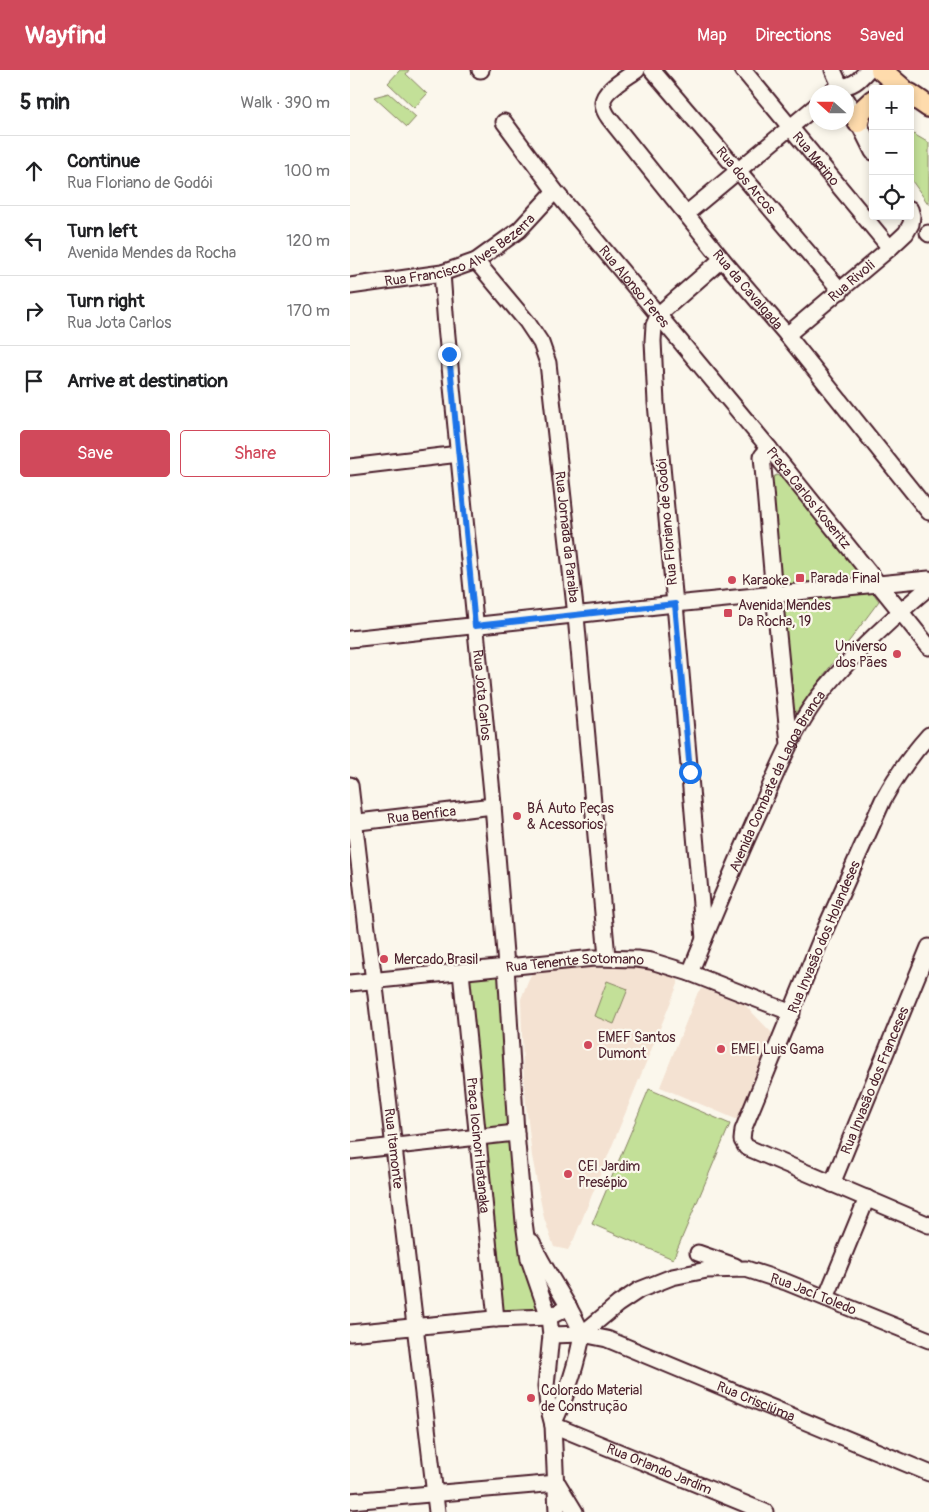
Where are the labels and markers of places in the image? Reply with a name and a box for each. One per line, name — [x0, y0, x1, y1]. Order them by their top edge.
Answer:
place label: Parada Final — [810, 570, 880, 587]
place label: Karaoke — [742, 572, 789, 589]
marker: Parada Final — [794, 572, 806, 584]
marker: Karaoke — [726, 574, 738, 586]
place label: Avenida Mendes Da Rocha, 19 — [738, 597, 832, 630]
marker: Avenida Mendes Da Rocha, 19 — [722, 607, 734, 619]
place label: Universo dos Pães — [835, 638, 888, 671]
marker: Universo dos Pães — [891, 648, 903, 660]
place label: BÁ Auto Peças & Acessorios — [527, 799, 615, 833]
marker: BÁ Auto Peças & Acessorios — [511, 810, 523, 822]
place label: Mercado Brasil — [394, 951, 478, 968]
marker: Mercado Brasil — [378, 953, 390, 965]
place label: EMEF Santos Dumont — [598, 1029, 676, 1062]
marker: EMEF Santos Dumont — [582, 1039, 594, 1051]
place label: EMEI Luis Gama — [731, 1041, 824, 1058]
marker: EMEI Luis Gama — [715, 1043, 727, 1055]
place label: CEI Jardim Presépio — [578, 1158, 640, 1191]
marker: CEI Jardim Presépio — [562, 1168, 574, 1180]
place label: Colorado Material de Construção — [541, 1382, 643, 1415]
marker: Colorado Material de Construção — [525, 1392, 537, 1404]

